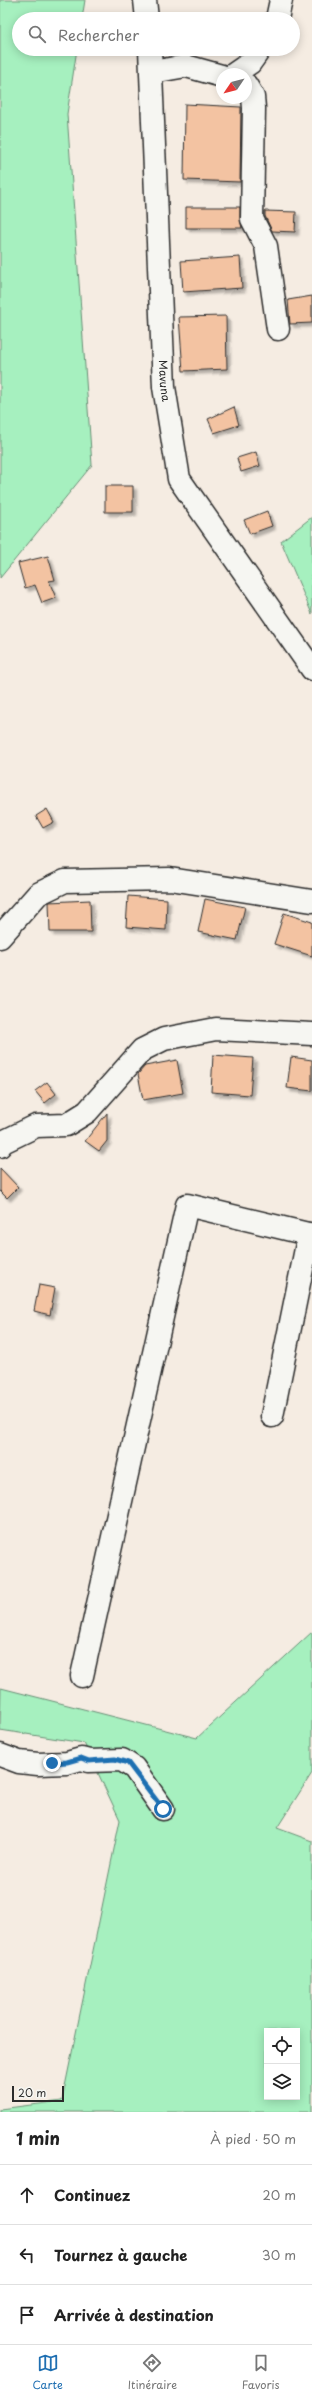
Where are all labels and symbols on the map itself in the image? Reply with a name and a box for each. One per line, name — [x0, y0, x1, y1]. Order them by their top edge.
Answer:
north arrow — [216, 68, 252, 104]
street label: Mavuna — [155, 360, 175, 403]
route end — [43, 1754, 61, 1772]
route start — [154, 1800, 172, 1818]
scale bar — [12, 2084, 64, 2103]

